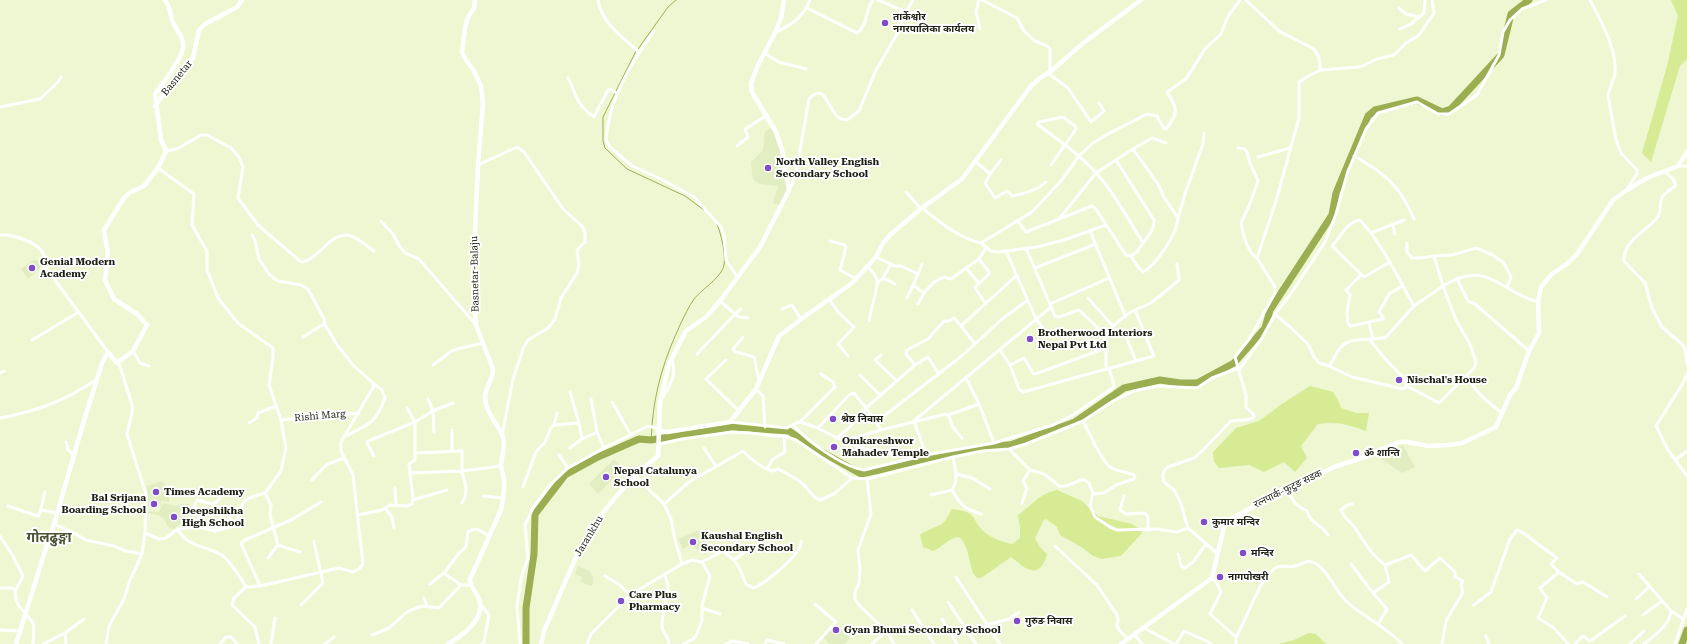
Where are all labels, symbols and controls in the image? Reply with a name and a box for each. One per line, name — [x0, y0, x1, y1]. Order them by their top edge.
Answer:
place label: तार्केश्वोर नगरपालिका कार्यलय — [893, 11, 974, 34]
marker: तार्केश्वोर नगरपालिका कार्यलय — [880, 18, 890, 28]
street label: Basnetar — [159, 58, 195, 98]
place label: North Valley English Secondary School — [776, 156, 879, 180]
marker: North Valley English Secondary School — [763, 163, 773, 173]
street label: Basnetar-Balaju — [468, 236, 482, 312]
place label: Genial Modern Academy — [40, 256, 115, 280]
marker: Genial Modern Academy — [27, 263, 37, 273]
place label: Brotherwood Interiors Nepal Pvt Ltd — [1038, 327, 1152, 350]
marker: Brotherwood Interiors Nepal Pvt Ltd — [1025, 334, 1035, 344]
place label: Nischal's House — [1407, 374, 1487, 386]
marker: Nischal's House — [1394, 375, 1404, 385]
street label: Rishi Marg — [294, 408, 346, 424]
place label: श्रेष्ठ निवास — [841, 413, 883, 425]
marker: श्रेष्ठ निवास — [828, 414, 838, 424]
place label: Omkareshwor Mahadev Temple — [842, 435, 929, 458]
marker: Omkareshwor Mahadev Temple — [829, 442, 839, 452]
place label: ॐ शान्ति — [1364, 447, 1400, 459]
marker: ॐ शान्ति — [1351, 448, 1361, 458]
place label: Nepal Catalunya School — [614, 465, 697, 488]
street label: रत्नपार्क-फुटुङ सडक — [1252, 467, 1324, 511]
marker: Nepal Catalunya School — [601, 472, 611, 482]
place label: Times Academy — [164, 486, 245, 498]
marker: Times Academy — [151, 487, 161, 497]
place label: Bal Srijana Boarding School — [61, 492, 146, 516]
marker: Bal Srijana Boarding School — [149, 499, 159, 509]
place label: Deepshikha High School — [182, 505, 244, 528]
marker: Deepshikha High School — [169, 512, 179, 522]
street label: Jarankhu — [572, 514, 606, 558]
place label: कुमार मन्दिर — [1212, 516, 1259, 528]
marker: कुमार मन्दिर — [1199, 517, 1209, 527]
district label: गोलढुङ्गा — [26, 530, 72, 546]
place label: Kaushal English Secondary School — [701, 530, 793, 554]
marker: Kaushal English Secondary School — [688, 537, 698, 547]
place label: मन्दिर — [1251, 547, 1274, 559]
marker: मन्दिर — [1238, 548, 1248, 558]
place label: नागपोखरी — [1228, 571, 1268, 583]
marker: नागपोखरी — [1215, 572, 1225, 582]
place label: Care Plus Pharmacy — [629, 589, 680, 612]
marker: Care Plus Pharmacy — [616, 596, 626, 606]
place label: गुरुङ निवास — [1025, 615, 1072, 627]
marker: गुरुङ निवास — [1012, 616, 1022, 626]
place label: Gyan Bhumi Secondary School — [844, 624, 1001, 636]
marker: Gyan Bhumi Secondary School — [831, 625, 841, 635]

